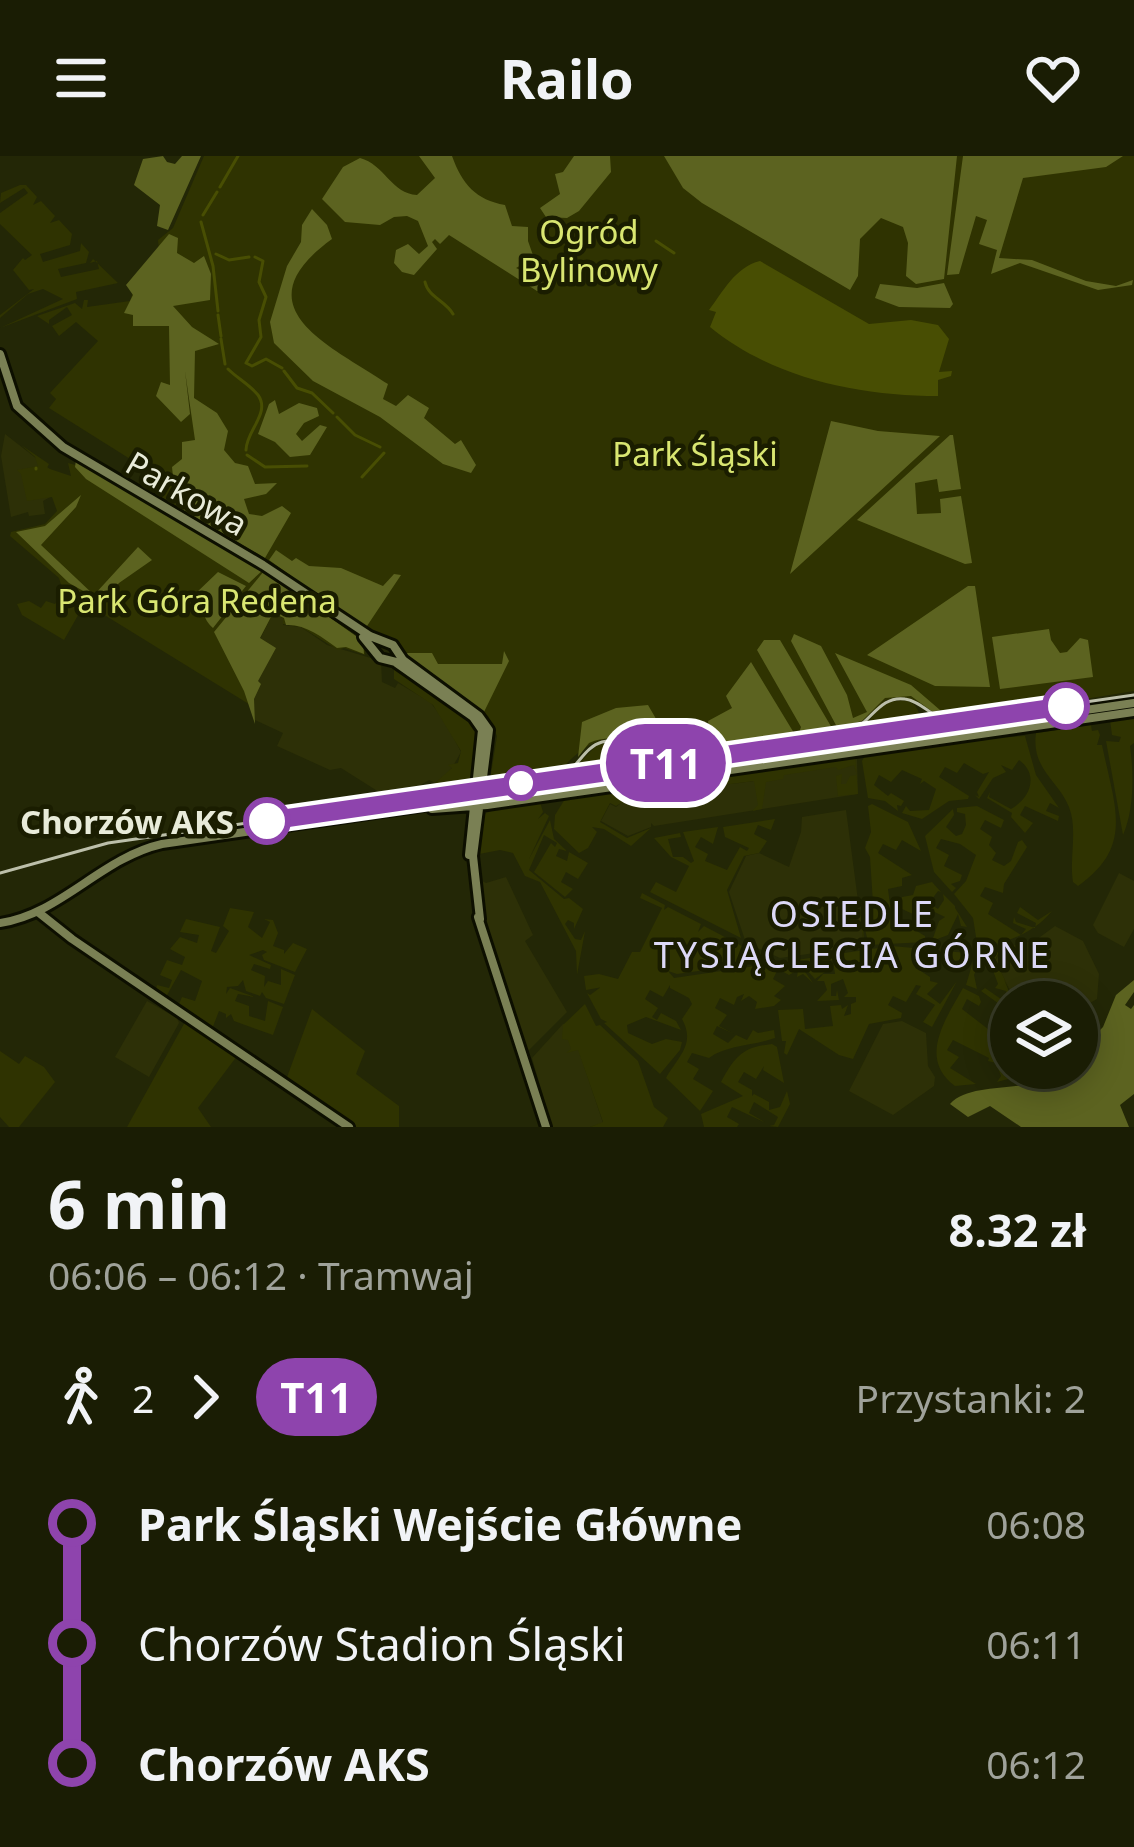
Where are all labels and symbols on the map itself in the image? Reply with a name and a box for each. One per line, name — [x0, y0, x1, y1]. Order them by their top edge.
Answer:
park label: Ogród Bylinowy — [520, 209, 658, 292]
park label: Park Śląski — [612, 431, 778, 476]
street label: Parkowa — [118, 440, 256, 546]
park label: Park Góra Redena — [57, 578, 337, 623]
unlabelled marker — [1044, 684, 1088, 728]
line badge: T11 — [597, 724, 735, 802]
unlabelled marker — [505, 767, 537, 799]
place label: Chorzów AKS — [20, 799, 234, 844]
marker: Chorzów AKS — [245, 799, 289, 843]
district label: OSIEDLE TYSIĄCLECIA GÓRNE — [654, 889, 1052, 979]

